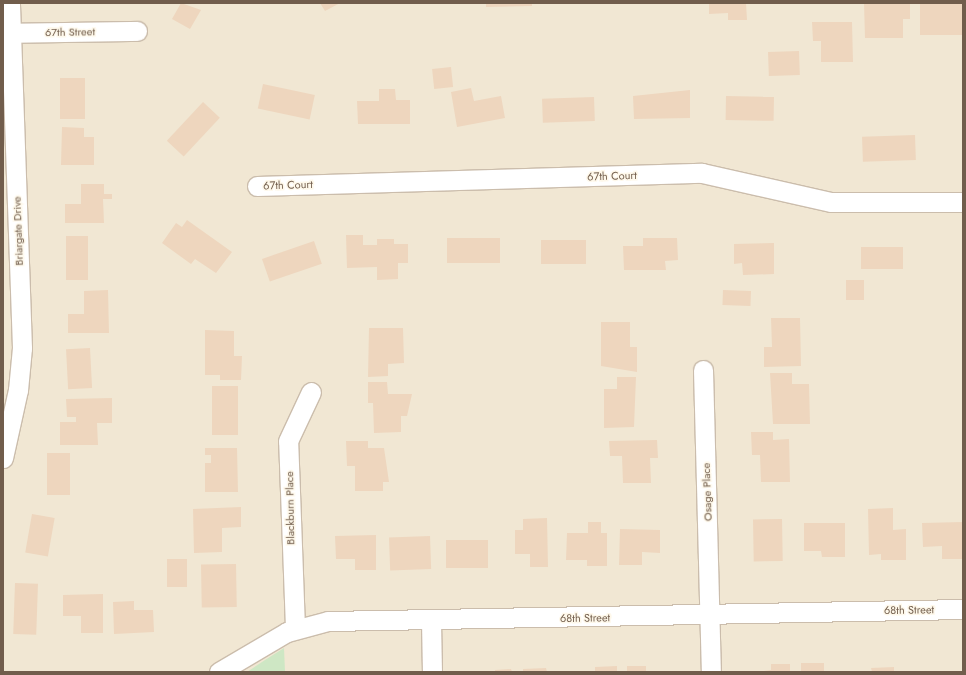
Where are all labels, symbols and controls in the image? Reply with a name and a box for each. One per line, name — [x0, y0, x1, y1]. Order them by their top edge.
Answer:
street label: 67th Street — [45, 25, 95, 39]
street label: 67th Court — [587, 169, 637, 183]
street label: 67th Court — [263, 178, 313, 192]
street label: Briargate Drive — [10, 196, 26, 266]
street label: Osage Place — [699, 463, 715, 521]
street label: Blackburn Place — [283, 471, 297, 545]
street label: 68th Street — [884, 603, 934, 617]
street label: 68th Street — [560, 611, 610, 625]

